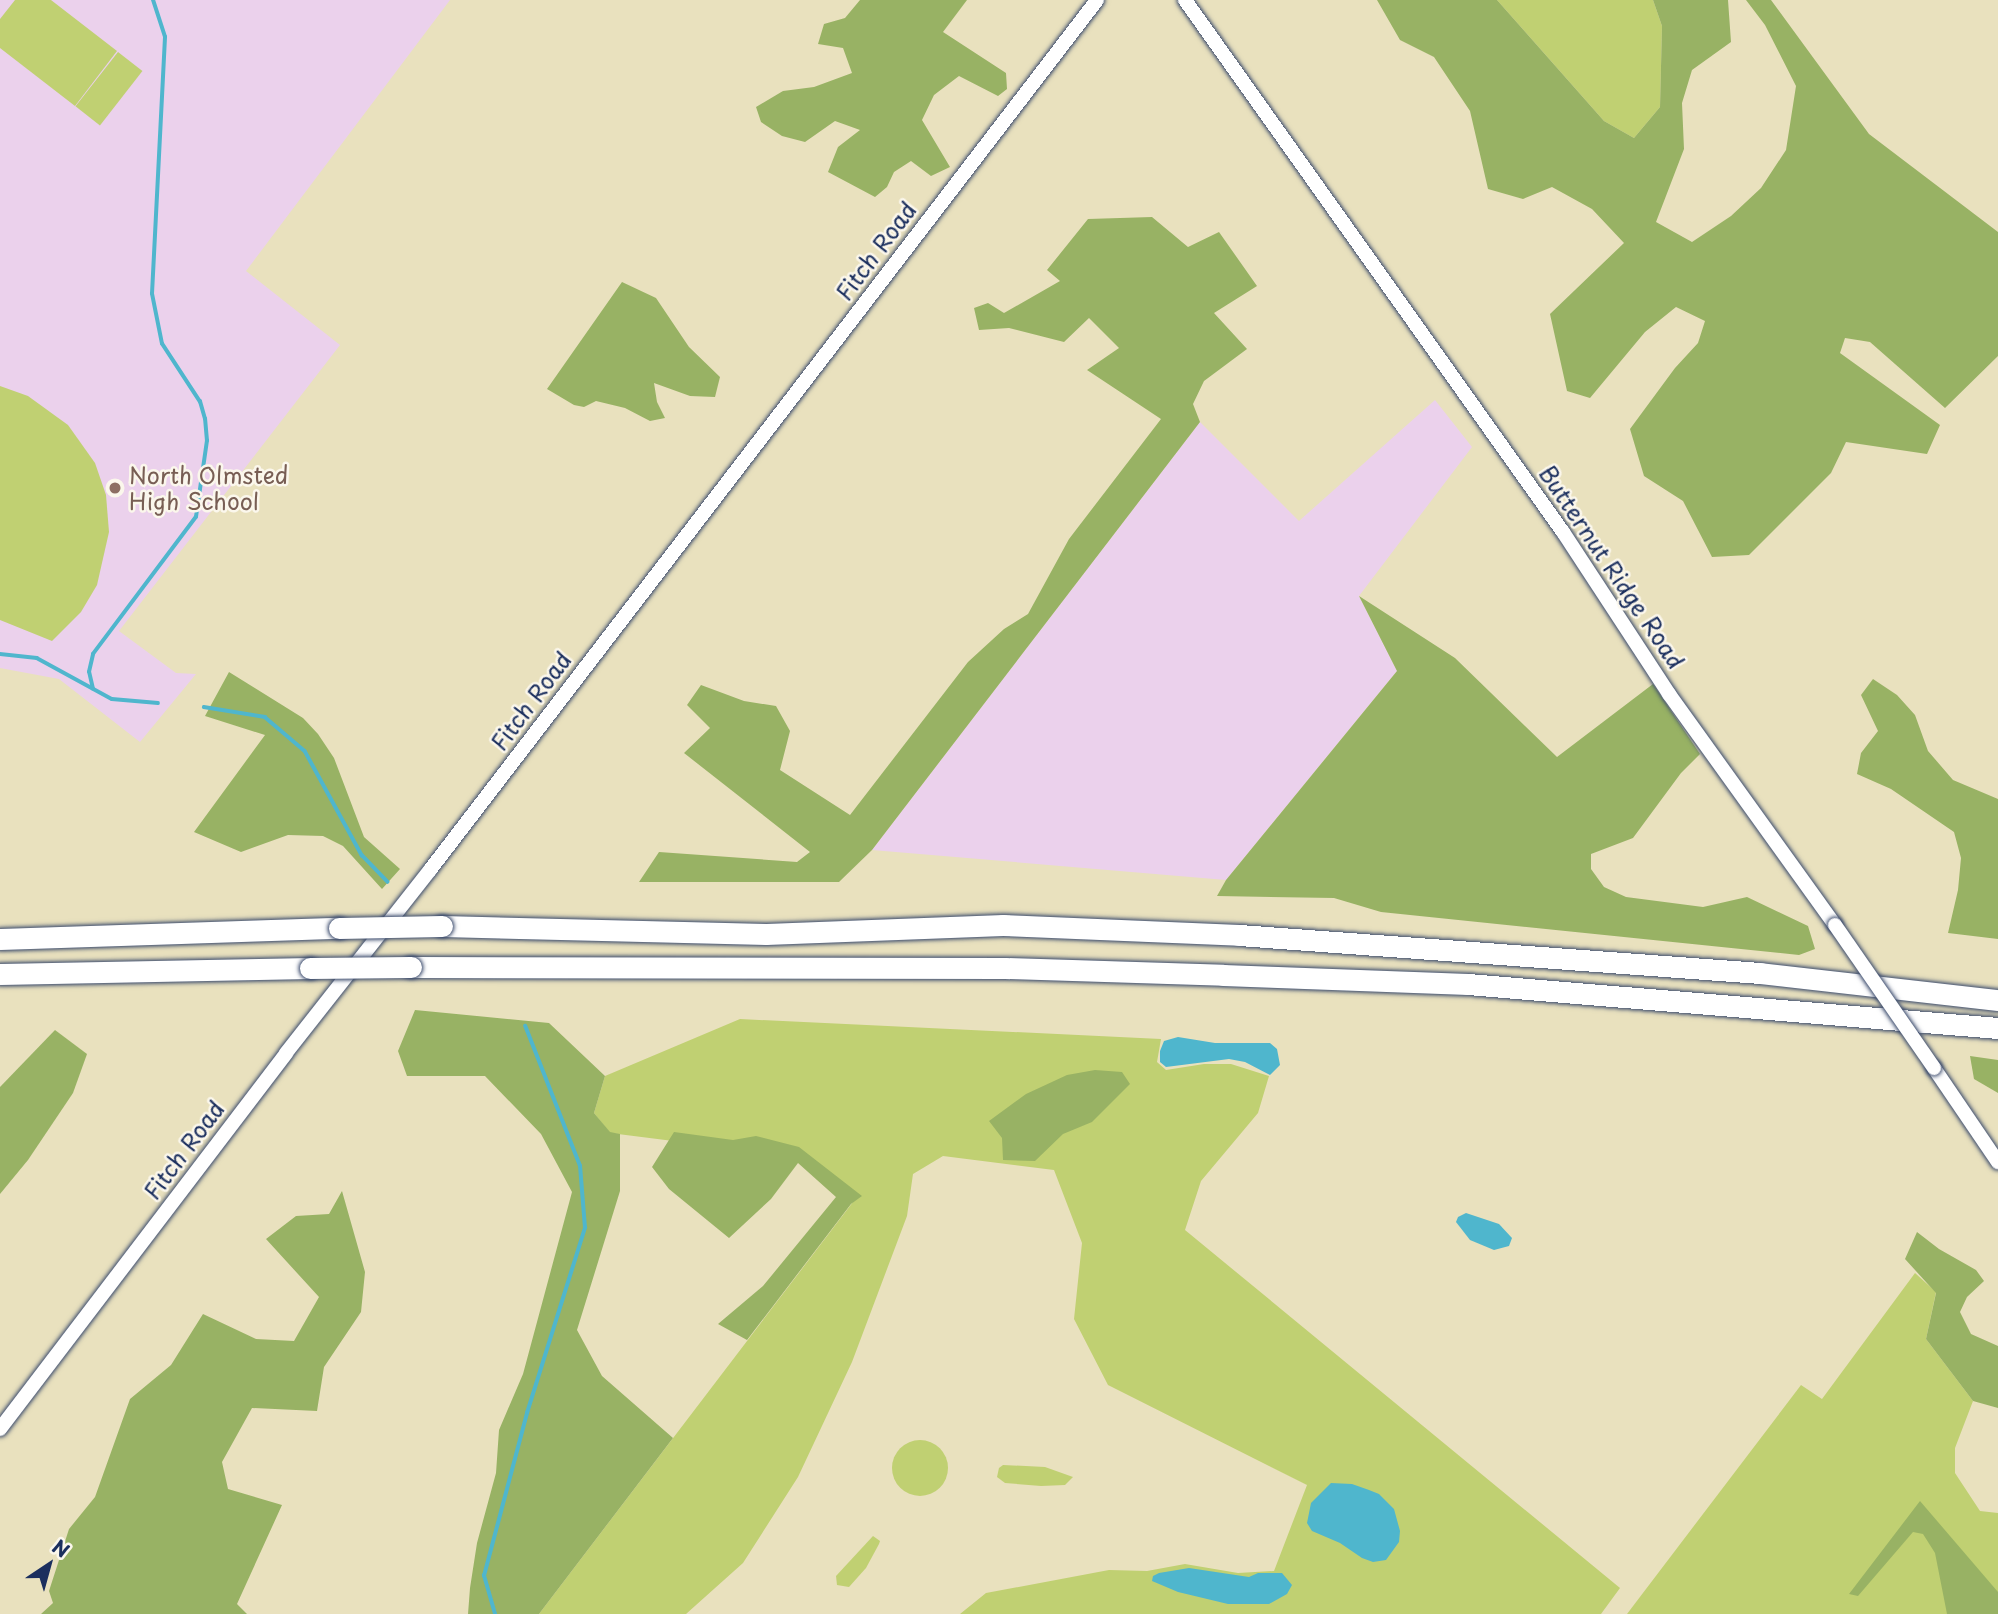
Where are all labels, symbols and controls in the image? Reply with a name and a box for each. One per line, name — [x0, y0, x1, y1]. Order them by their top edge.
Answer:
street label: Fitch Road — [830, 196, 922, 306]
street label: Butternut Ridge Road — [1534, 460, 1690, 674]
place label: North Olmsted High School — [129, 461, 290, 515]
marker: North Olmsted High School — [107, 480, 123, 496]
street label: Fitch Road — [485, 646, 577, 756]
street label: Fitch Road — [138, 1095, 230, 1205]
north arrow — [14, 1530, 84, 1600]
text: N — [47, 1532, 76, 1564]

